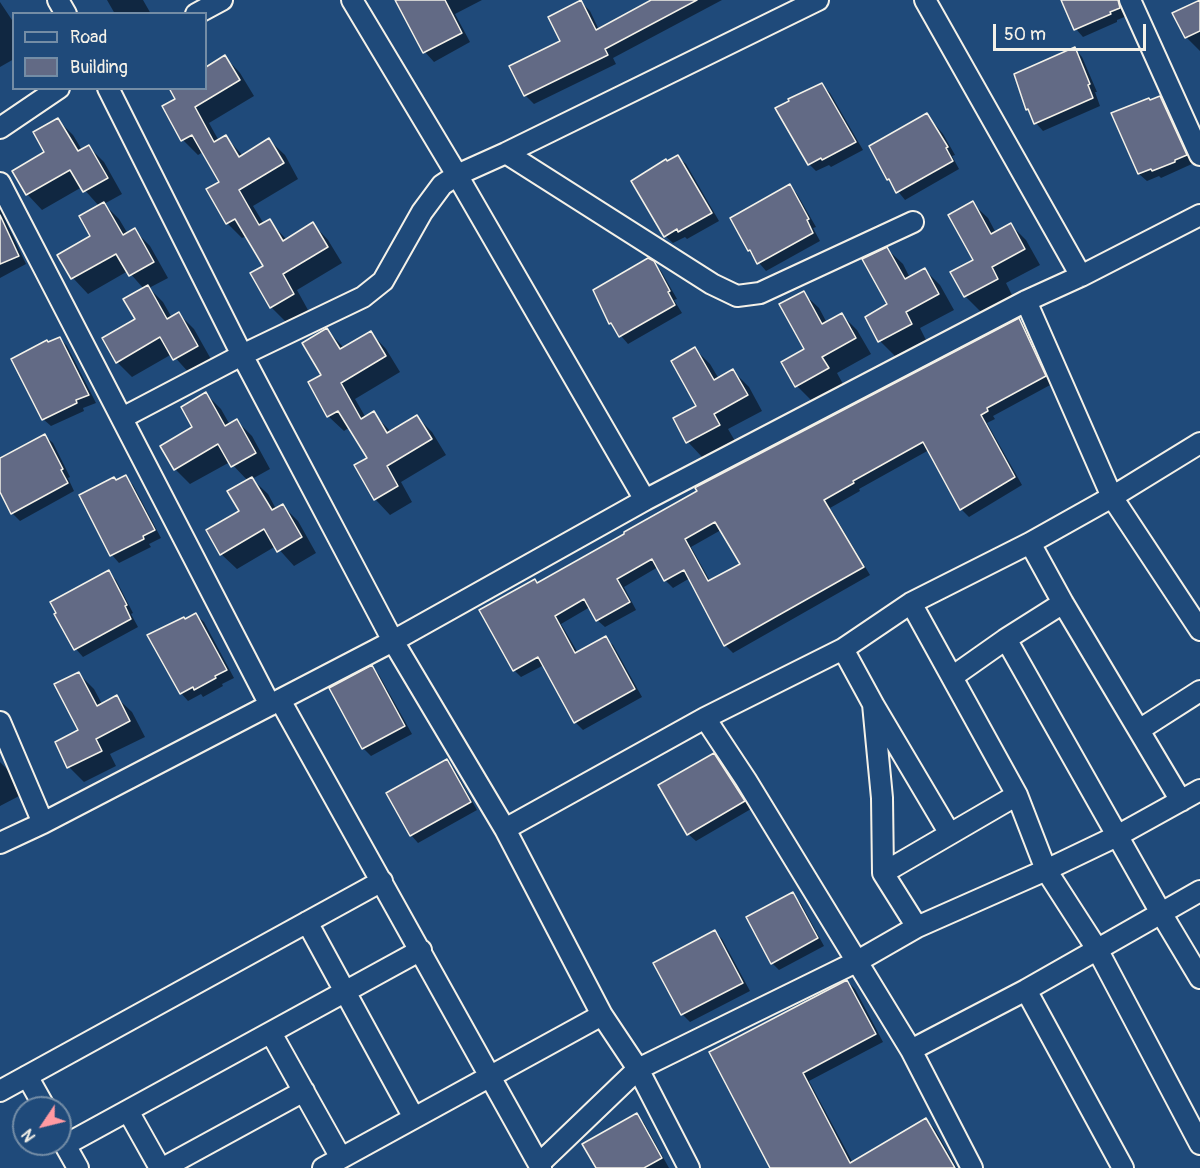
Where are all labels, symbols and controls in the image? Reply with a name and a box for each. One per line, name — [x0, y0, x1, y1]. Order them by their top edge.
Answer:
legend — [12, 12, 207, 90]
scale bar — [996, 12, 1149, 50]
text: 50 m — [1004, 23, 1046, 46]
text: Road — [70, 26, 107, 49]
text: Building — [70, 56, 128, 79]
north arrow — [12, 1096, 72, 1156]
text: N — [18, 1125, 40, 1145]

